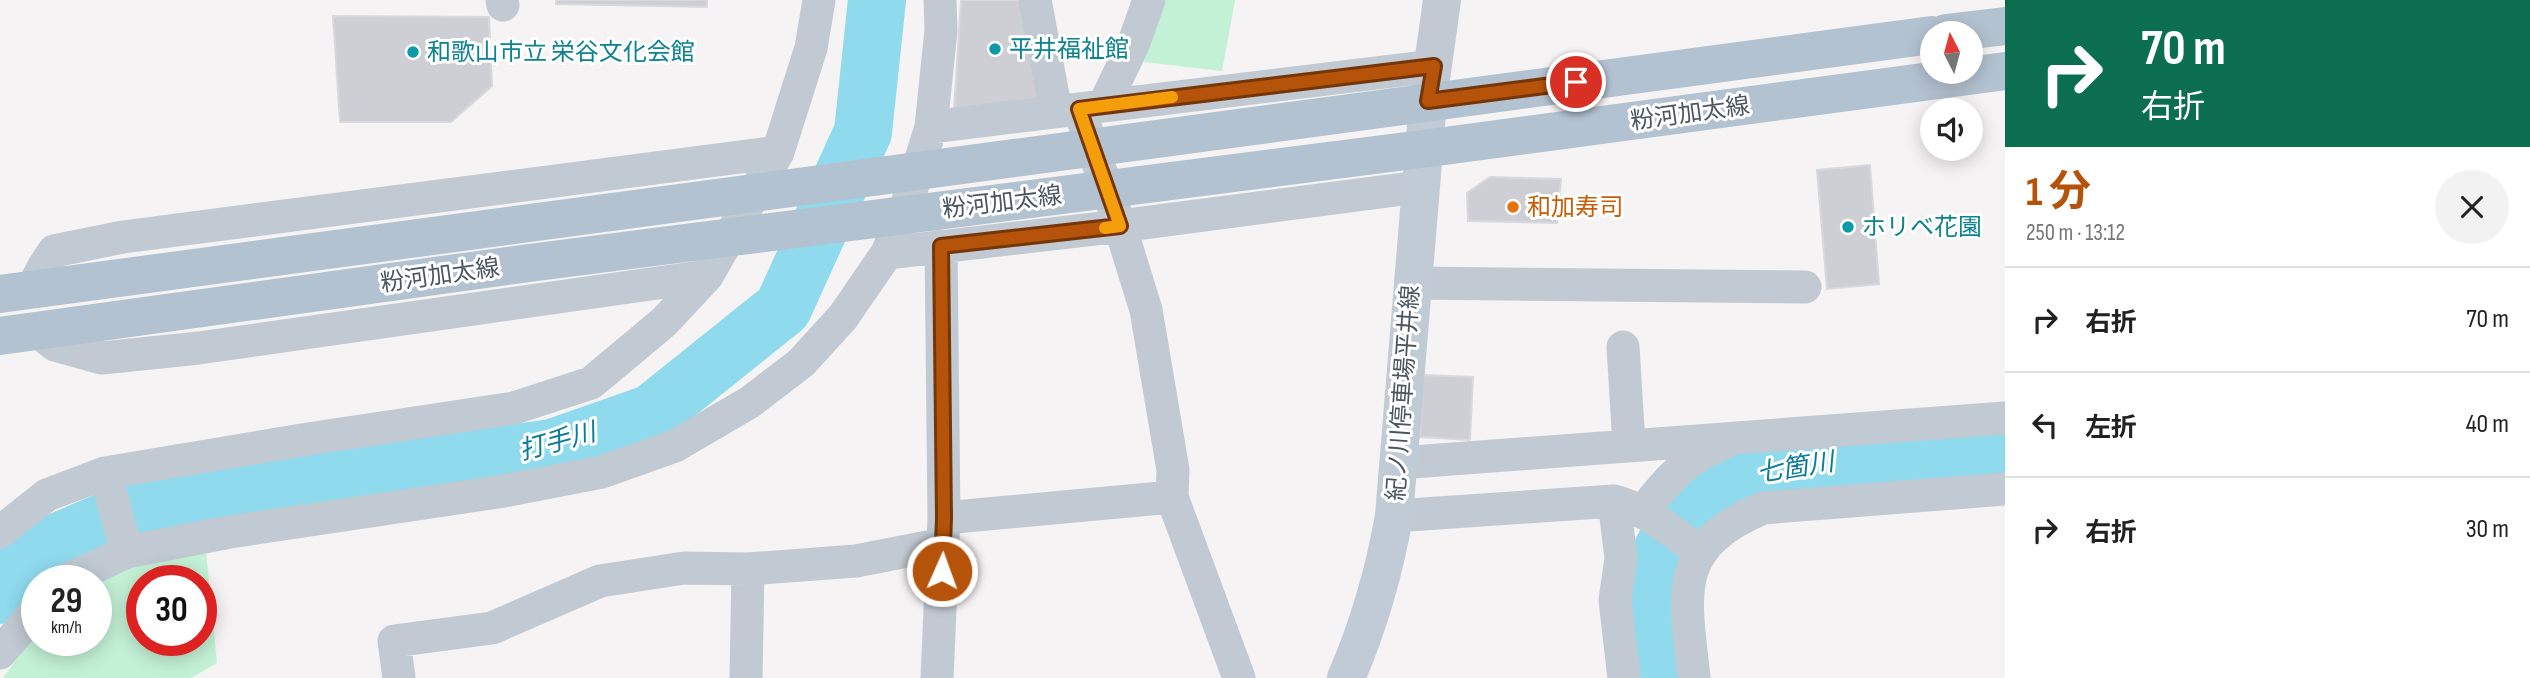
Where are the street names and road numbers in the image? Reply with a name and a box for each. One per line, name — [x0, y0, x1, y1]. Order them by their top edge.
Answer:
street label: 粉河加太線 — [1629, 91, 1752, 136]
street label: 粉河加太線 — [941, 181, 1063, 224]
street label: 粉河加太線 — [379, 253, 502, 298]
street label: 紀ノ川停車場平井線 — [1382, 284, 1425, 502]

